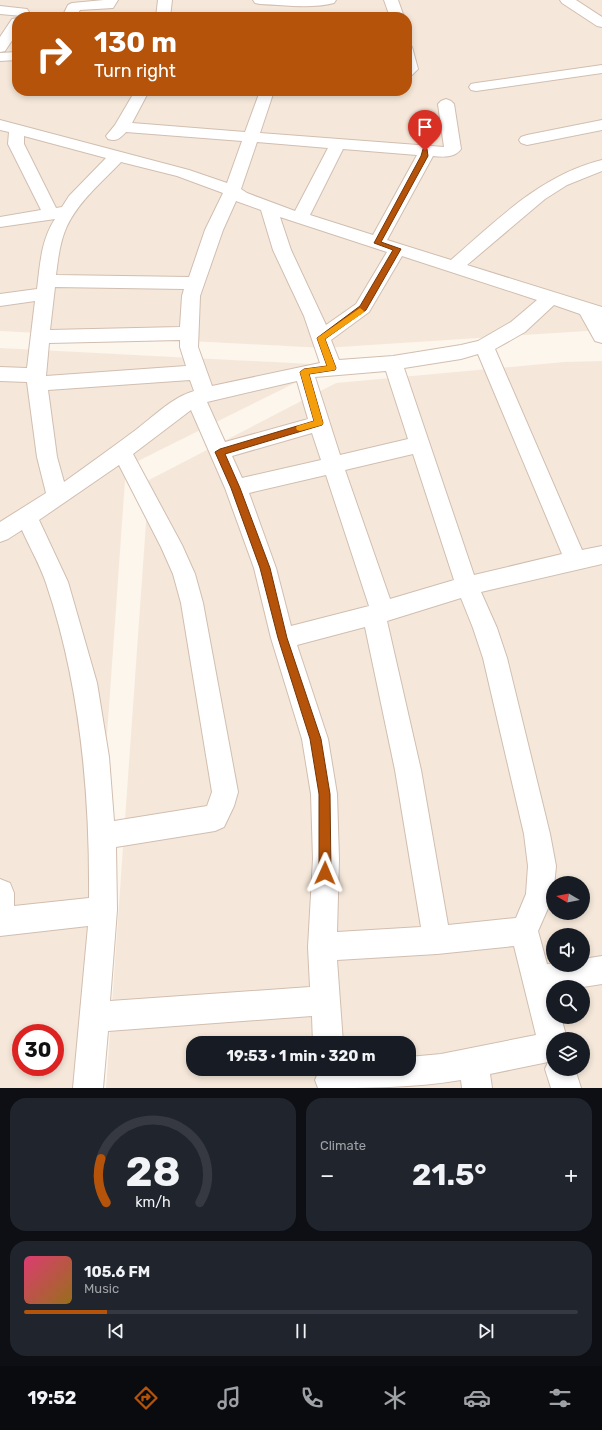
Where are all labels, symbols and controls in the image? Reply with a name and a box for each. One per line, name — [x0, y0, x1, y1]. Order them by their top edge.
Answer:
text: 130 m — [94, 26, 177, 59]
icon: right — [28, 28, 80, 80]
text: Turn right — [94, 60, 176, 82]
pin — [408, 110, 442, 151]
icon: arrive — [414, 116, 436, 138]
position arrow — [304, 852, 346, 894]
north arrow — [546, 876, 590, 920]
map controls — [546, 876, 590, 1076]
button: sound — [546, 928, 590, 972]
button: search — [546, 980, 590, 1024]
speed limit sign: 30 — [12, 1024, 64, 1076]
button: layers — [546, 1032, 590, 1076]
text: 19:53 · 1 min · 320 m — [227, 1047, 375, 1065]
text: Climate — [320, 1138, 366, 1153]
text: 28 — [125, 1146, 181, 1195]
text: 21.5° — [412, 1157, 487, 1193]
text: − — [320, 1162, 334, 1189]
text: + — [564, 1162, 578, 1189]
text: km/h — [135, 1193, 171, 1210]
text: 105.6 FM — [84, 1263, 150, 1281]
text: Music — [84, 1281, 119, 1296]
icon: previous — [105, 1320, 127, 1342]
icon: pause — [290, 1320, 312, 1342]
icon: next — [475, 1320, 497, 1342]
icon: directions — [132, 1384, 160, 1412]
icon: music — [215, 1384, 243, 1412]
icon: phone — [298, 1384, 326, 1412]
icon: climate — [381, 1384, 409, 1412]
icon: car — [463, 1384, 491, 1412]
icon: filters — [546, 1384, 574, 1412]
text: 19:52 — [27, 1387, 77, 1409]

